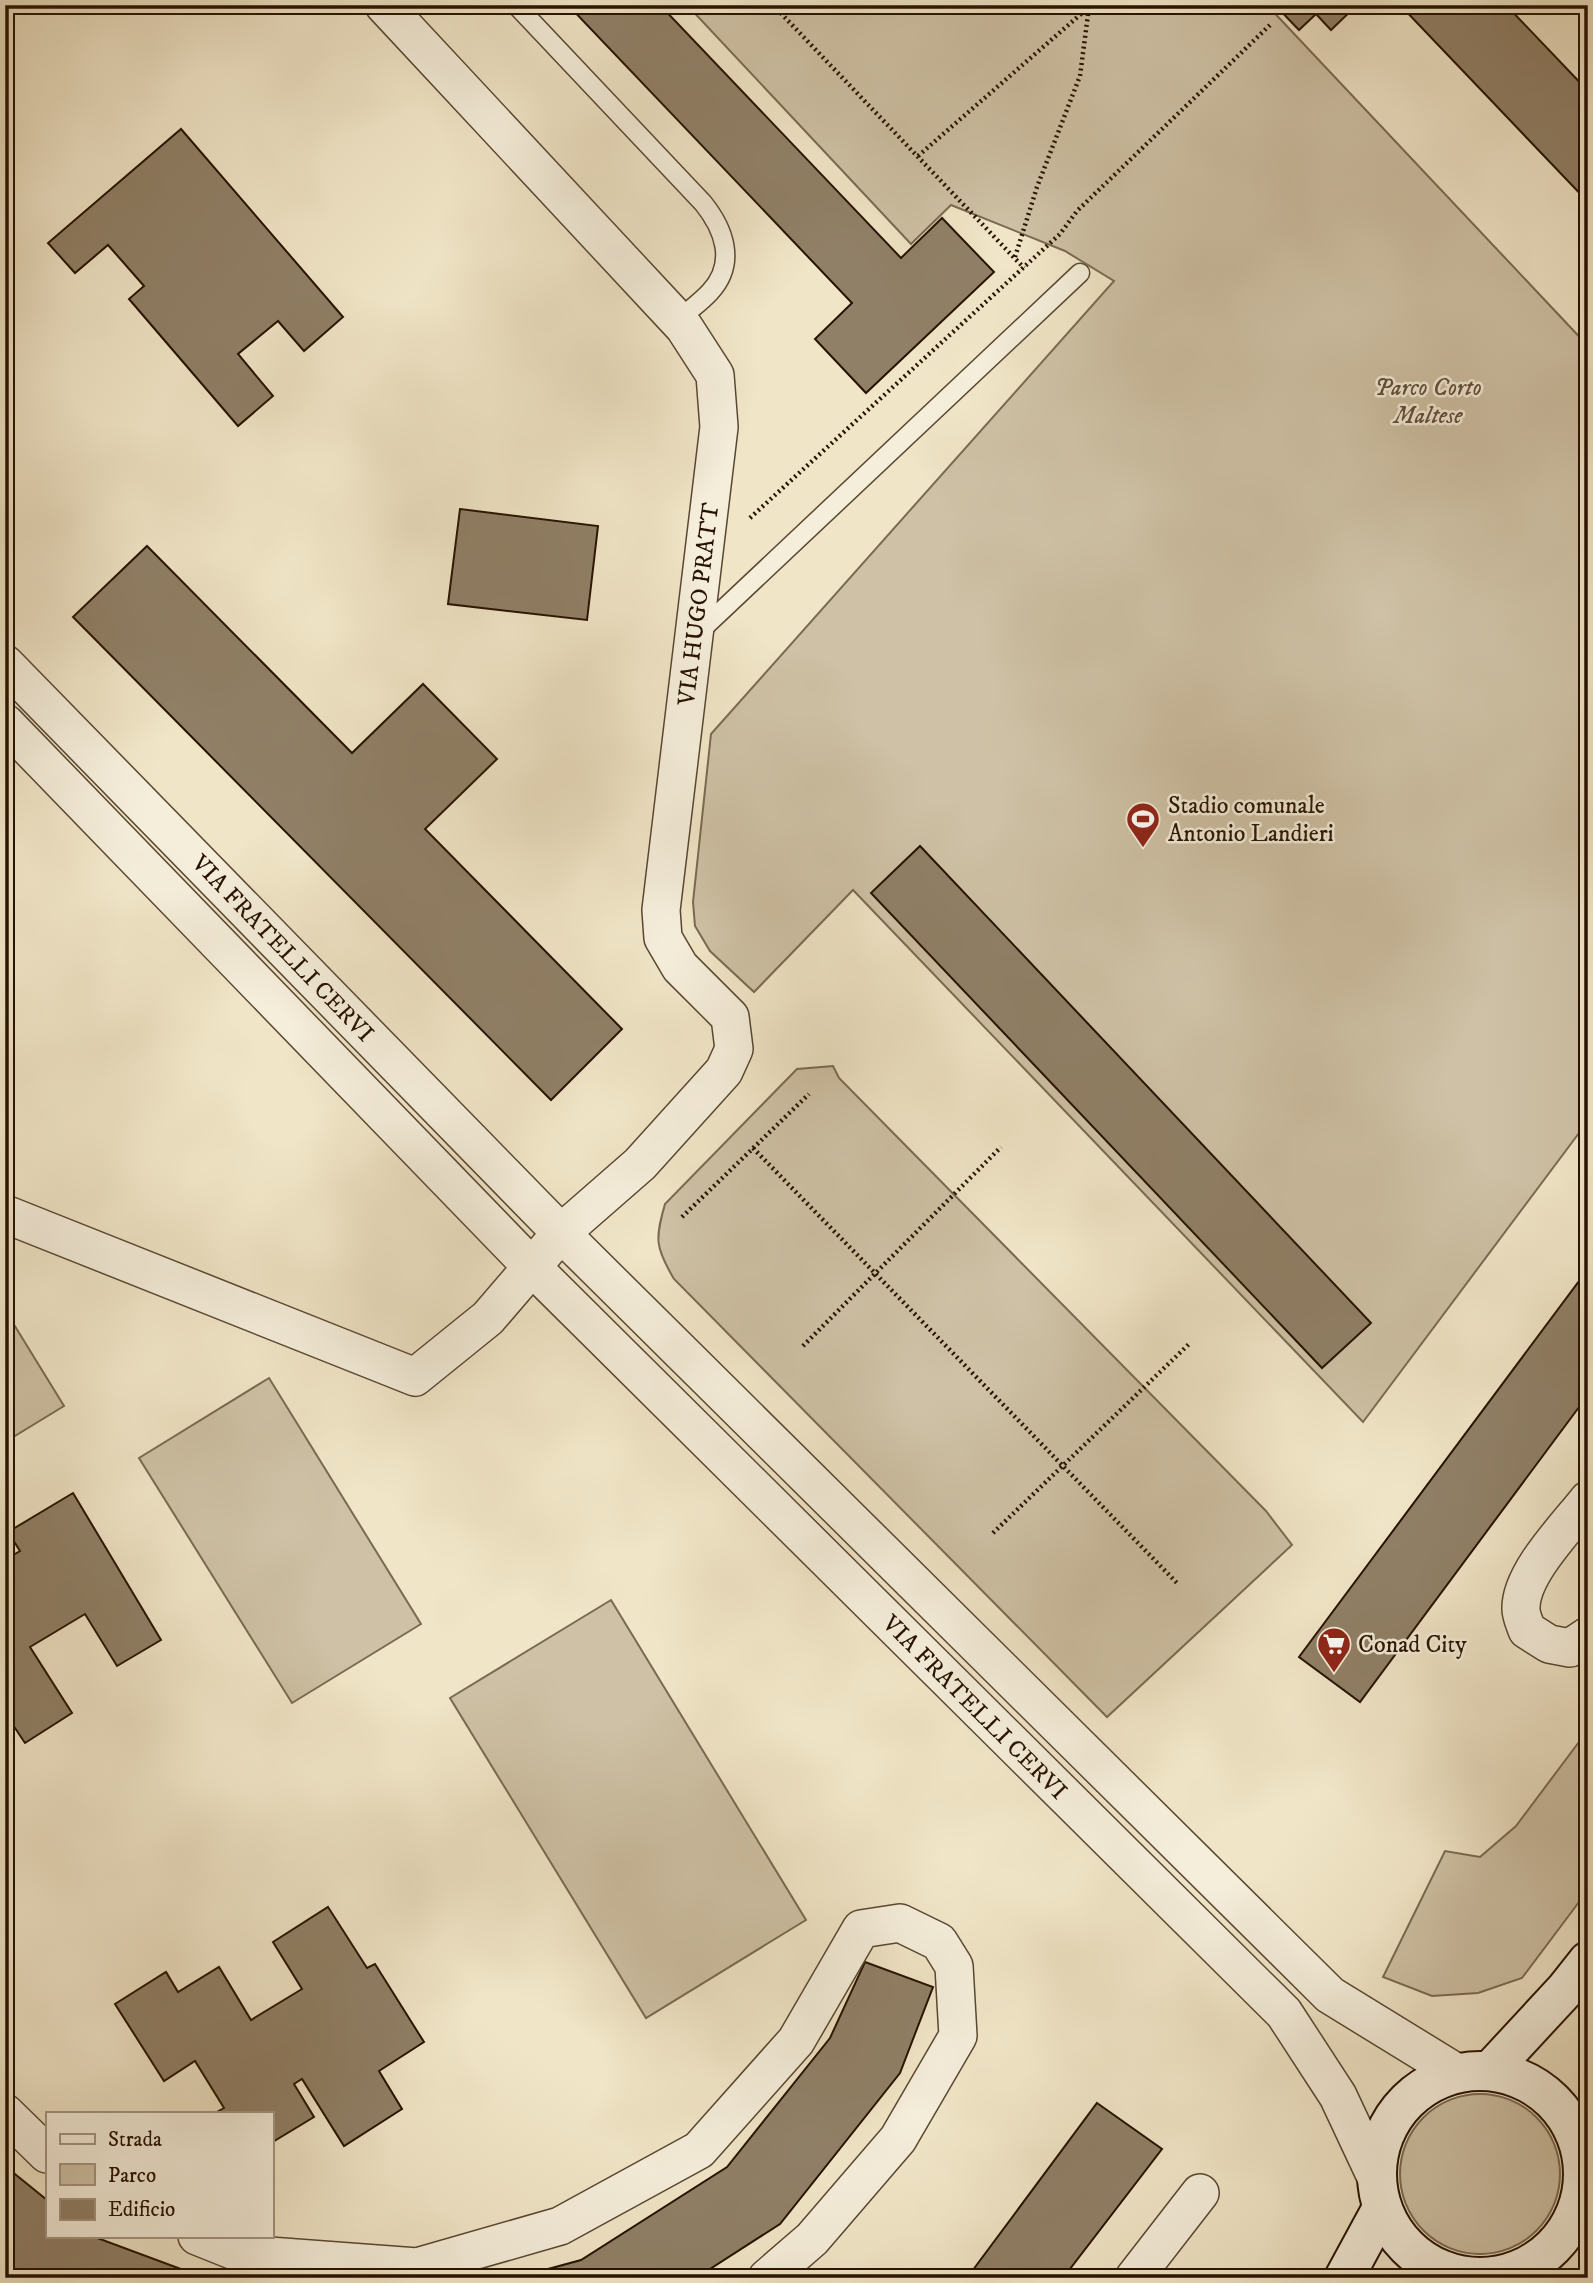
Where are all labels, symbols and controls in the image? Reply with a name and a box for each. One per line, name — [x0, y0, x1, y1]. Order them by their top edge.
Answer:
park label: Parco Corto Maltese — [1374, 373, 1482, 431]
street label: VIA HUGO PRATT — [672, 501, 726, 708]
place label: Stadio comunale Antonio Landieri — [1168, 791, 1334, 849]
sports icon: Stadio comunale Antonio Landieri — [1124, 800, 1162, 849]
street label: VIA FRATELLI CERVI — [184, 848, 380, 1049]
street label: VIA FRATELLI CERVI — [875, 1608, 1073, 1806]
supermarket icon: Conad City — [1315, 1625, 1353, 1674]
place label: Conad City — [1358, 1630, 1467, 1660]
legend — [46, 2112, 273, 2238]
text: Strada — [108, 2127, 162, 2153]
text: Parco — [108, 2163, 156, 2189]
text: Edificio — [108, 2197, 175, 2223]

